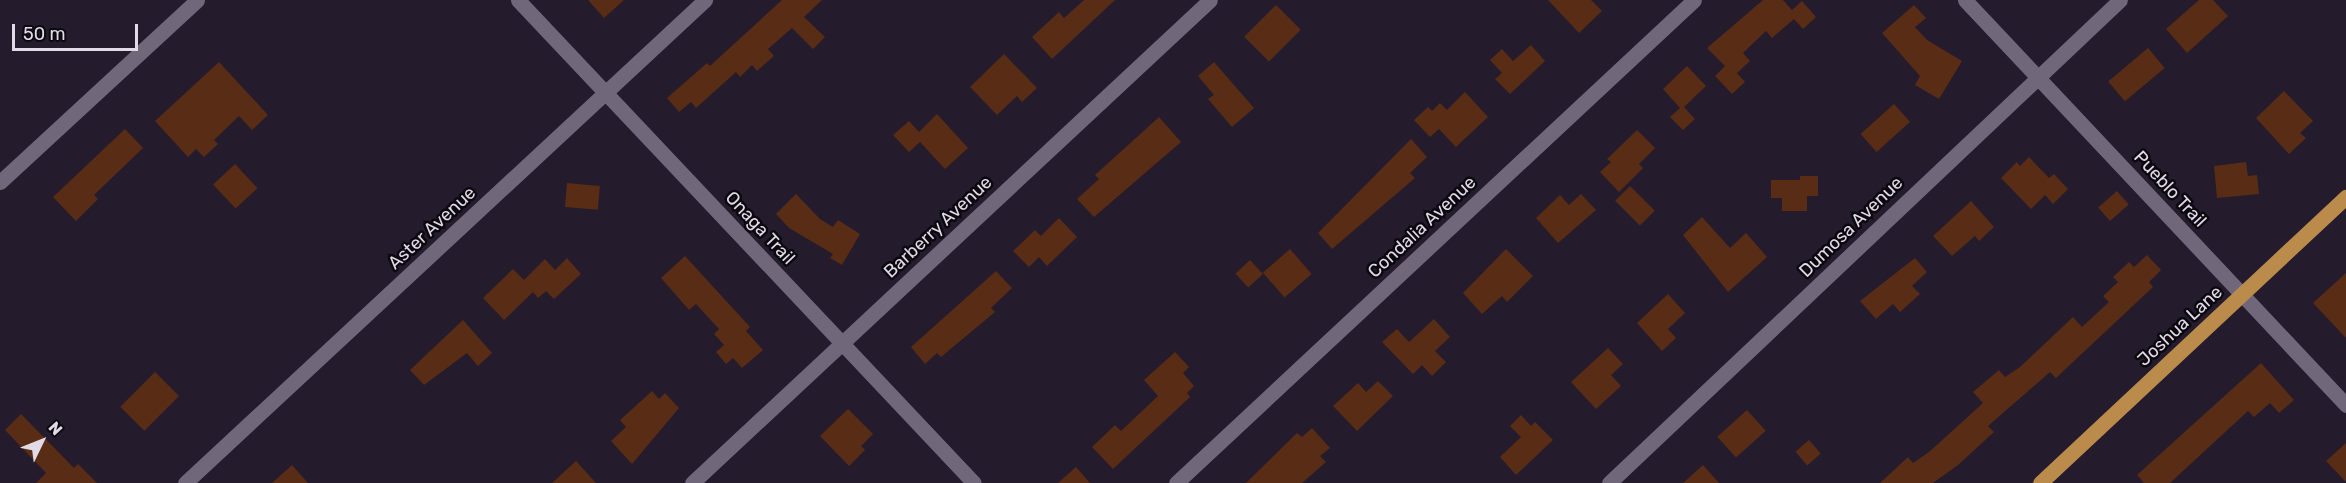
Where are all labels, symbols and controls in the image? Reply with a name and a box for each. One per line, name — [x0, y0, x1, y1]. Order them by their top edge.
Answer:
scale bar — [15, 12, 141, 50]
text: 50 m — [23, 23, 66, 45]
street label: Pueblo Trail — [2129, 146, 2211, 232]
street label: Barberry Avenue — [879, 171, 997, 283]
street label: Condalia Avenue — [1363, 171, 1481, 283]
street label: Dumosa Avenue — [1795, 172, 1907, 282]
street label: Aster Avenue — [383, 182, 481, 274]
street label: Onaga Trail — [721, 187, 799, 269]
street label: Joshua Lane — [2133, 281, 2227, 371]
north arrow — [12, 411, 72, 471]
text: N — [45, 418, 66, 439]

